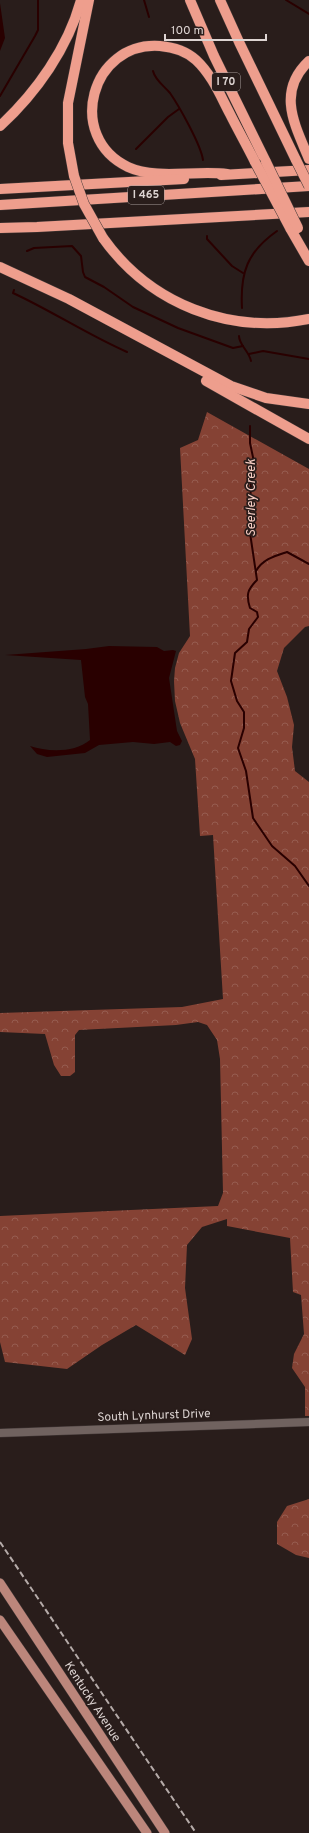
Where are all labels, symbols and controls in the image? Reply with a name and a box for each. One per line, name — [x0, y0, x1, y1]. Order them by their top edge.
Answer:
scale bar — [165, 16, 266, 42]
text: 100 m — [171, 23, 204, 39]
road number: I 70 — [212, 73, 240, 91]
road number: I 465 — [128, 186, 164, 204]
water label: Seerley Creek — [244, 459, 260, 537]
street label: South Lynhurst Drive — [97, 1406, 211, 1426]
street label: Kentucky Avenue — [60, 1659, 124, 1745]

